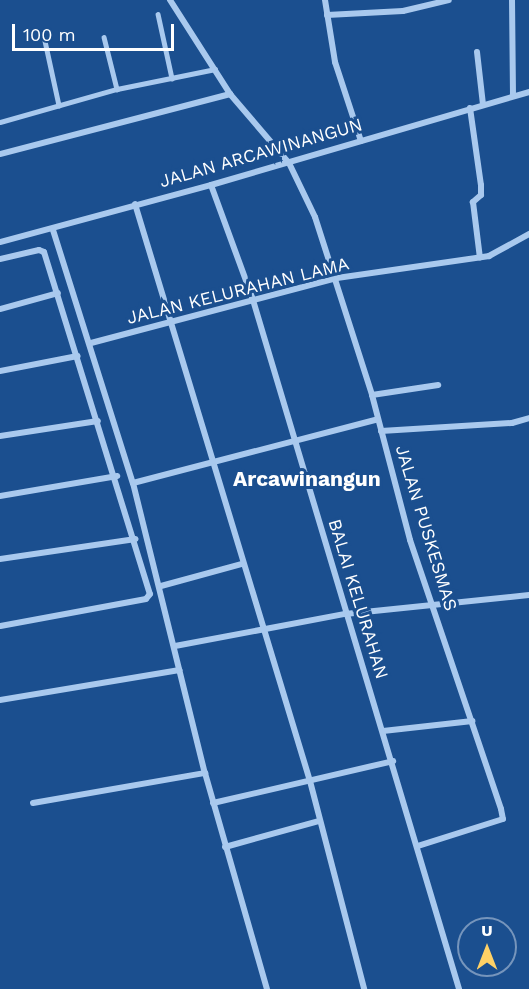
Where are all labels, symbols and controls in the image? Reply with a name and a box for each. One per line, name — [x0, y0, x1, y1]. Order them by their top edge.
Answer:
scale bar — [15, 12, 177, 50]
text: 100 m — [23, 24, 76, 45]
street label: JALAN ARCAWINANGUN — [157, 114, 365, 192]
street label: JALAN KELURAHAN LAMA — [125, 253, 351, 329]
street label: JALAN PUSKESMAS — [390, 442, 462, 614]
district label: Arcawinangun — [233, 466, 381, 492]
street label: BALAI KELURAHAN — [323, 516, 393, 682]
north arrow — [457, 917, 517, 977]
text: U — [481, 921, 493, 940]

